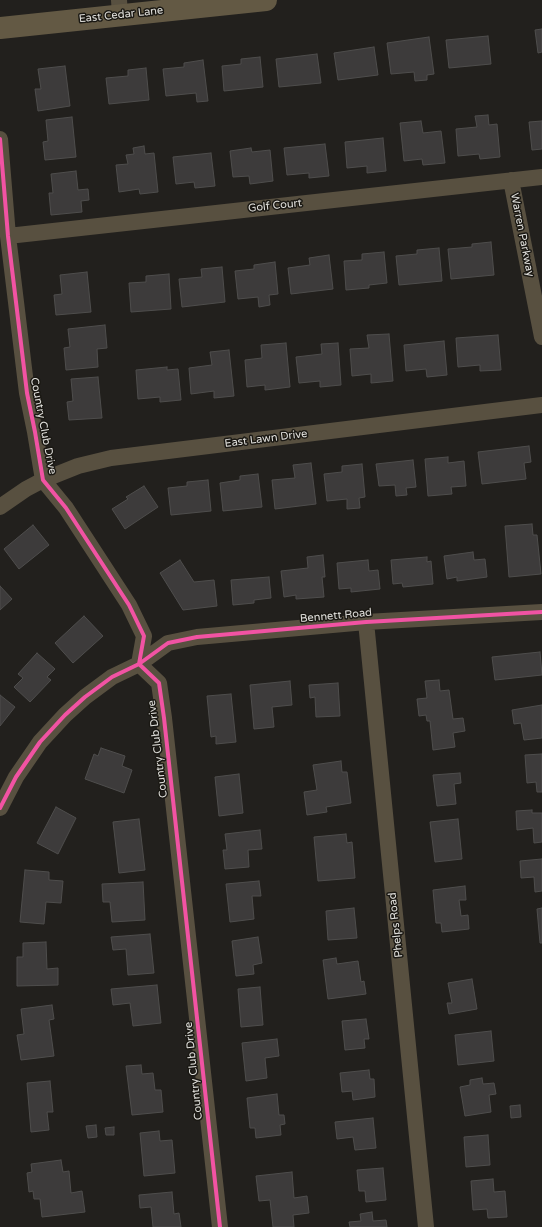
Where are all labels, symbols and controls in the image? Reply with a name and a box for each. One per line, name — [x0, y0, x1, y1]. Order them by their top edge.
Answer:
street label: East Cedar Lane — [78, 4, 164, 26]
street label: Warren Parkway — [507, 192, 537, 278]
street label: Golf Court — [247, 197, 303, 215]
street label: Country Club Drive — [27, 376, 59, 476]
street label: East Lawn Drive — [224, 427, 308, 451]
street label: Bennett Road — [299, 606, 373, 626]
street label: Country Club Drive — [145, 699, 171, 799]
street label: Phelps Road — [386, 892, 406, 958]
street label: Country Club Drive — [182, 1021, 206, 1121]

